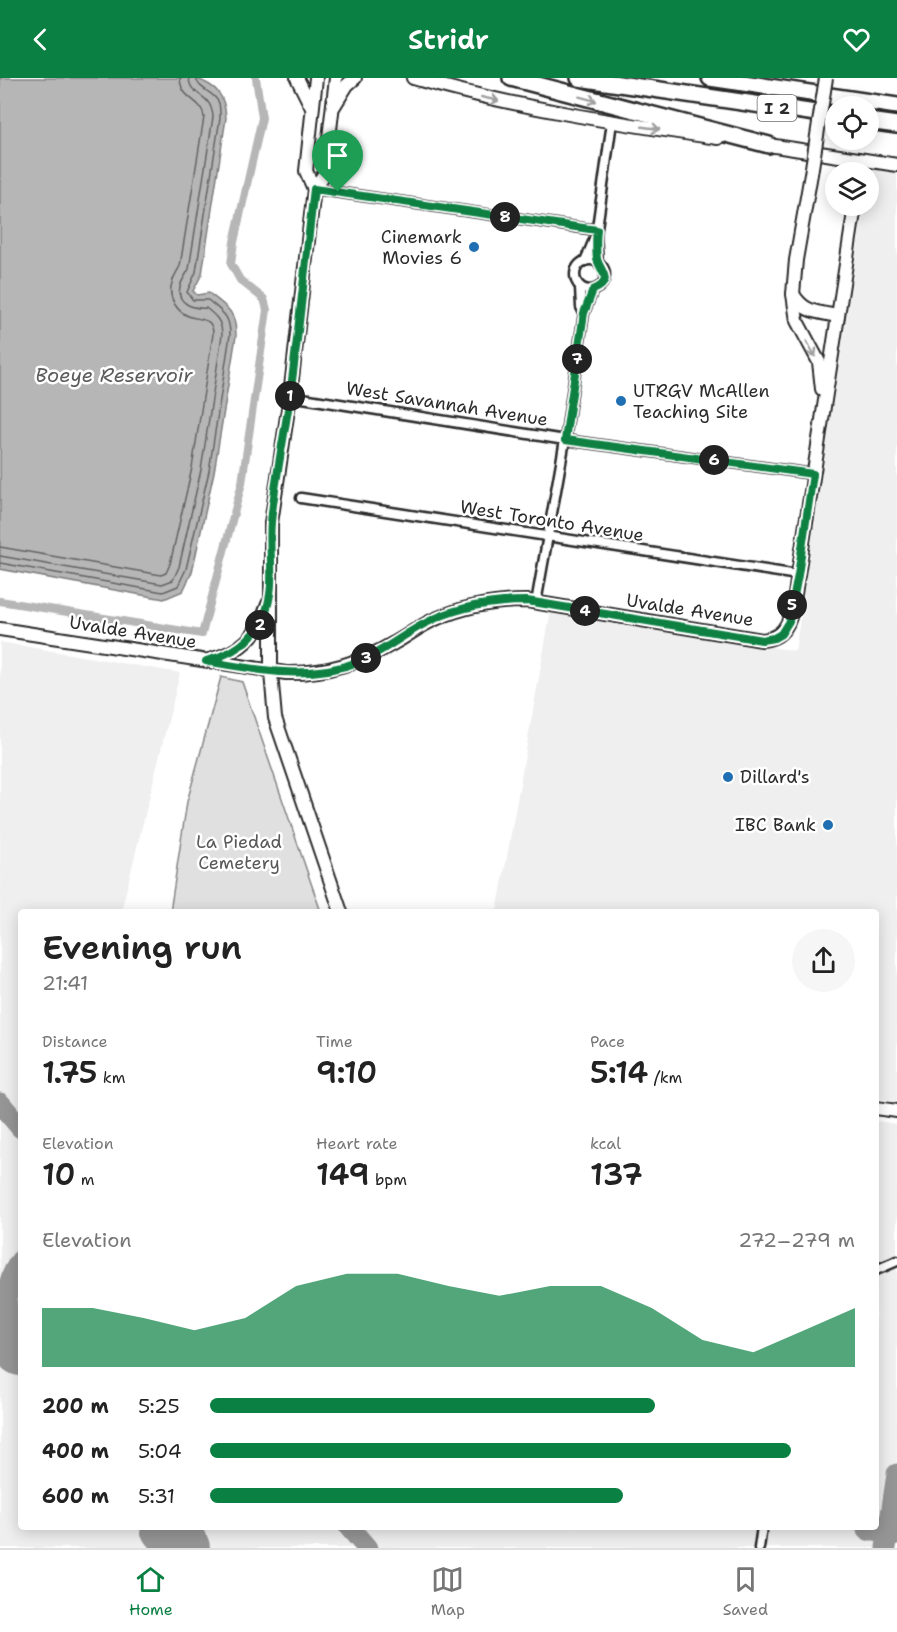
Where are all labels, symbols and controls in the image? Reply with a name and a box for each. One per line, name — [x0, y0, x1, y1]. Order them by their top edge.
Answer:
text: Stridr — [408, 21, 489, 58]
icon: back — [24, 23, 57, 56]
icon: heart — [840, 23, 873, 56]
one-way arrow — [480, 93, 499, 105]
one-way arrow — [578, 94, 597, 105]
road number: I 2 — [758, 95, 796, 121]
map controls — [825, 96, 879, 216]
button: locate — [825, 96, 879, 150]
one-way arrow — [641, 123, 661, 134]
pin — [312, 130, 363, 192]
icon: arrive — [321, 139, 354, 172]
button: layers — [825, 162, 879, 216]
pin: 8 — [490, 202, 520, 232]
text: 8 — [499, 206, 511, 227]
place label: Cinemark Movies 6 — [381, 225, 462, 270]
marker: Cinemark Movies 6 — [467, 240, 481, 254]
one-way arrow — [806, 340, 818, 357]
pin: 7 — [562, 344, 592, 374]
text: 7 — [571, 348, 583, 369]
water label: Boeye Reservoir — [35, 362, 193, 388]
street label: West Savannah Avenue — [344, 376, 550, 432]
place label: UTRGV McAllen Teaching Site — [633, 379, 769, 424]
pin: 1 — [275, 381, 305, 411]
text: 1 — [286, 385, 294, 406]
marker: UTRGV McAllen Teaching Site — [614, 394, 628, 408]
pin: 6 — [699, 445, 729, 475]
text: 6 — [708, 449, 720, 470]
street label: West Toronto Avenue — [458, 495, 646, 547]
street label: Uvalde Avenue — [625, 588, 755, 632]
pin: 5 — [777, 590, 807, 620]
text: 5 — [787, 594, 797, 615]
pin: 4 — [570, 596, 600, 626]
text: 4 — [579, 600, 591, 621]
street label: Uvalde Avenue — [68, 610, 198, 654]
pin: 2 — [245, 610, 275, 640]
text: 2 — [254, 614, 266, 635]
pin: 3 — [351, 643, 381, 673]
text: 3 — [360, 647, 372, 668]
place label: Dillard's — [740, 765, 810, 789]
marker: Dillard's — [721, 770, 735, 784]
place label: IBC Bank — [735, 813, 816, 837]
marker: IBC Bank — [821, 818, 835, 832]
park label: La Piedad Cemetery — [196, 830, 282, 875]
text: Evening run — [42, 925, 242, 970]
button: share — [792, 929, 855, 992]
text: 21:41 — [42, 970, 88, 996]
text: Distance — [42, 1031, 108, 1052]
text: Time — [316, 1031, 353, 1052]
text: Pace — [590, 1031, 625, 1052]
text: 1.75 — [42, 1052, 97, 1093]
text: 9:10 — [316, 1052, 377, 1093]
text: 5:14 — [590, 1052, 648, 1093]
text: km — [97, 1067, 126, 1088]
text: /km — [648, 1067, 682, 1088]
text: Elevation — [42, 1133, 114, 1154]
text: Heart rate — [316, 1133, 398, 1154]
text: kcal — [590, 1133, 621, 1154]
text: 10 — [42, 1154, 75, 1195]
text: 149 — [316, 1154, 369, 1195]
text: 137 — [590, 1154, 643, 1195]
text: m — [75, 1169, 95, 1190]
text: bpm — [369, 1169, 407, 1190]
text: Elevation — [42, 1227, 132, 1253]
text: 272–279 m — [738, 1227, 855, 1253]
text: 200 m — [42, 1393, 109, 1419]
text: 5:25 — [138, 1393, 180, 1419]
text: 400 m — [42, 1438, 109, 1464]
text: 5:04 — [138, 1438, 182, 1464]
text: 600 m — [42, 1483, 109, 1509]
text: 5:31 — [138, 1483, 175, 1509]
tab: Home — [129, 1563, 173, 1620]
tab: Map — [431, 1563, 465, 1620]
tab: Saved — [723, 1563, 768, 1620]

